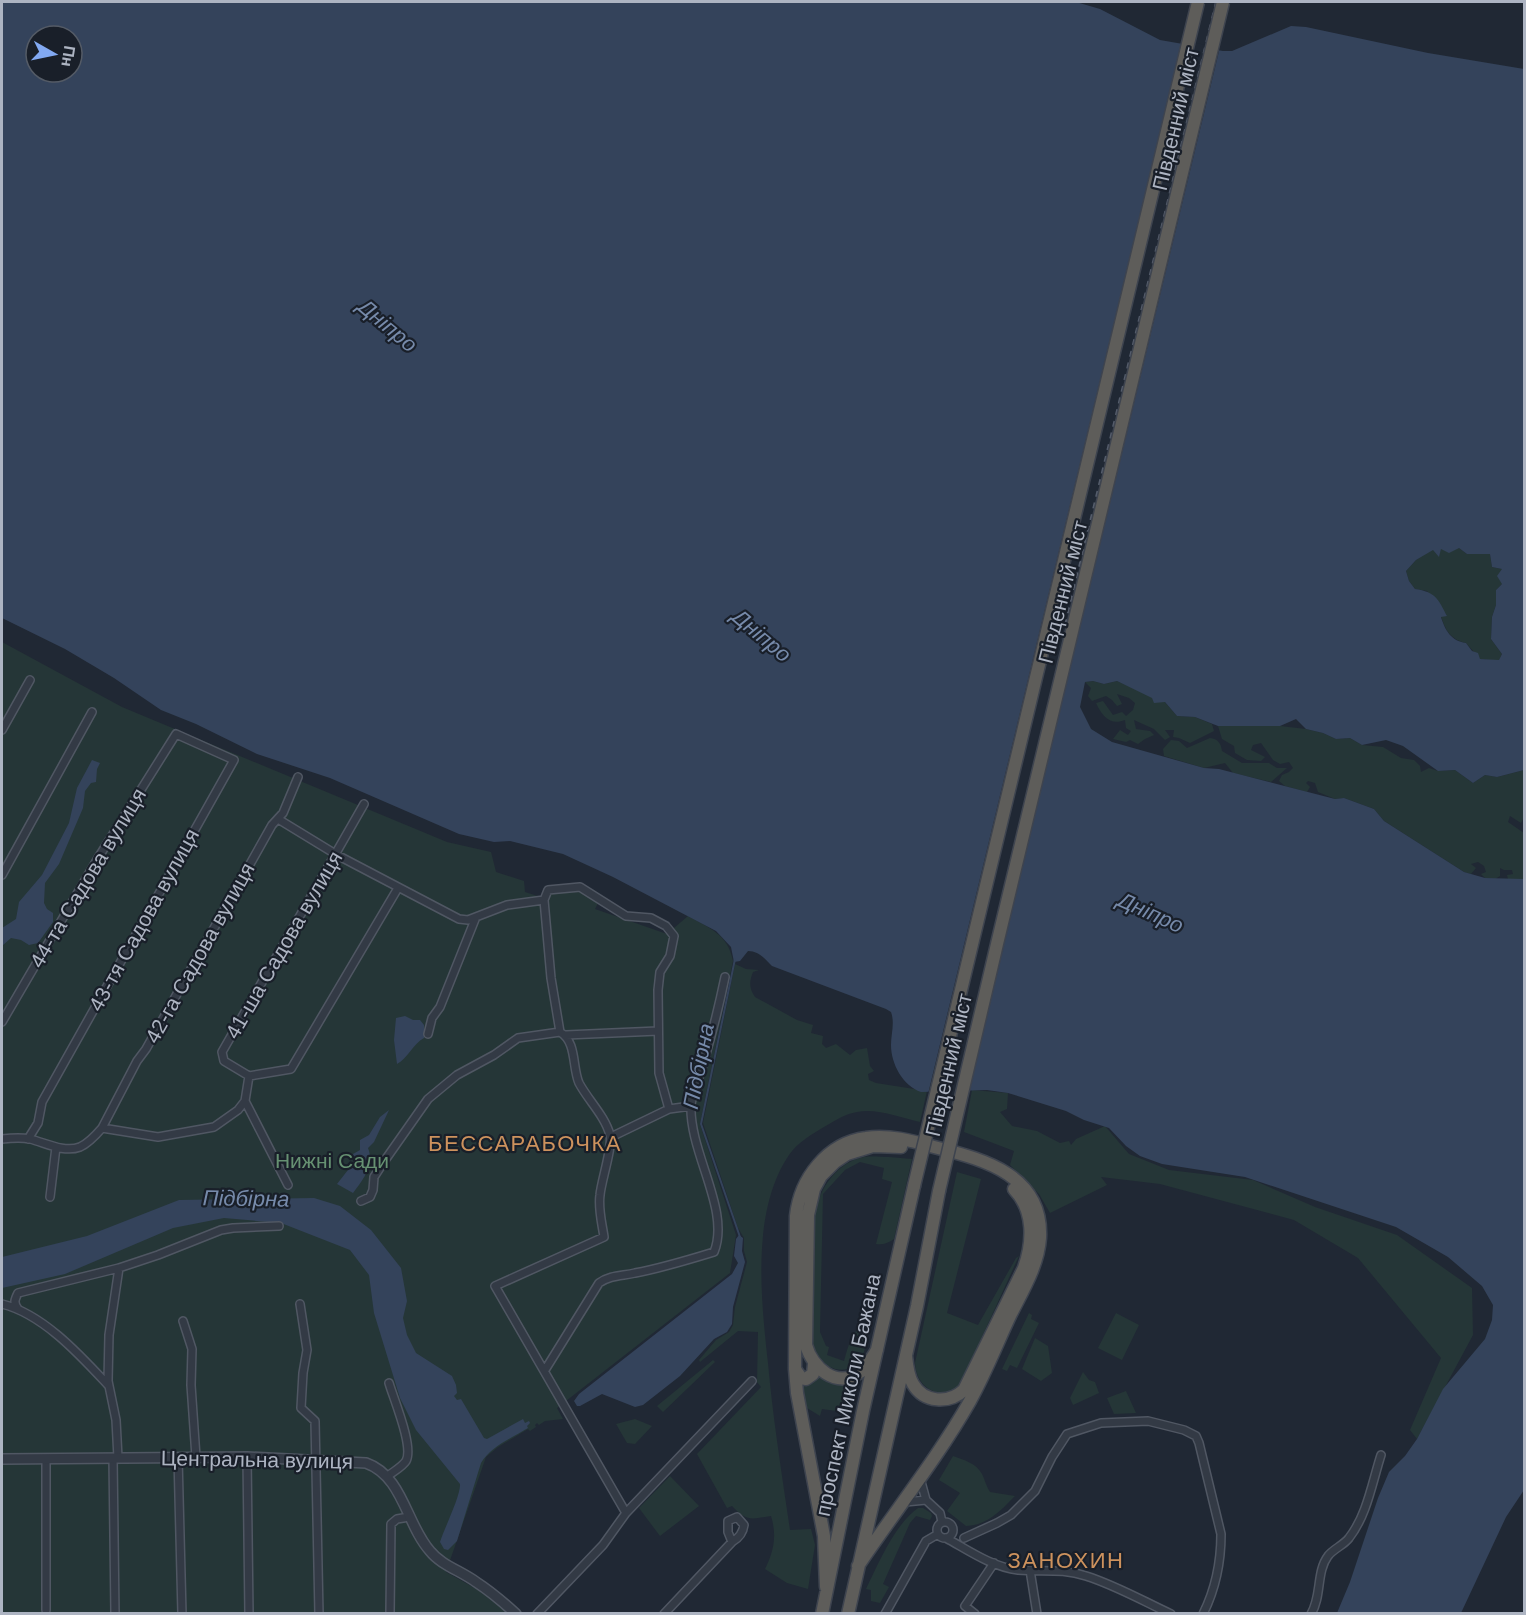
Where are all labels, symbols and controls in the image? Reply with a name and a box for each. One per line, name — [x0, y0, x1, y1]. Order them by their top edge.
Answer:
north arrow — [24, 24, 84, 84]
text: Пн — [58, 44, 78, 68]
street label: Південний міст — [1148, 45, 1203, 193]
water label: Дніпро — [351, 292, 422, 357]
street label: Південний міст — [1034, 518, 1091, 666]
water label: Дніпро — [725, 602, 796, 667]
street label: 44-та Садова вулиця — [25, 784, 150, 971]
street label: 43-тя Садова вулиця — [84, 825, 203, 1015]
street label: 41-ша Садова вулиця — [221, 847, 347, 1042]
street label: 42-га Садова вулиця — [140, 859, 259, 1047]
water label: Дніпро — [1111, 886, 1187, 938]
street label: Південний міст — [921, 991, 976, 1139]
water label: Підбірна — [678, 1021, 719, 1111]
district label: БЕССАРАБОЧКА — [428, 1131, 622, 1156]
park label: Нижні Сади — [275, 1149, 389, 1172]
water label: Підбірна — [202, 1185, 290, 1212]
street label: проспект Миколи Бажана — [811, 1271, 885, 1518]
street label: Центральна вулиця — [161, 1446, 353, 1473]
district label: ЗАНОХИН — [1008, 1548, 1124, 1573]

